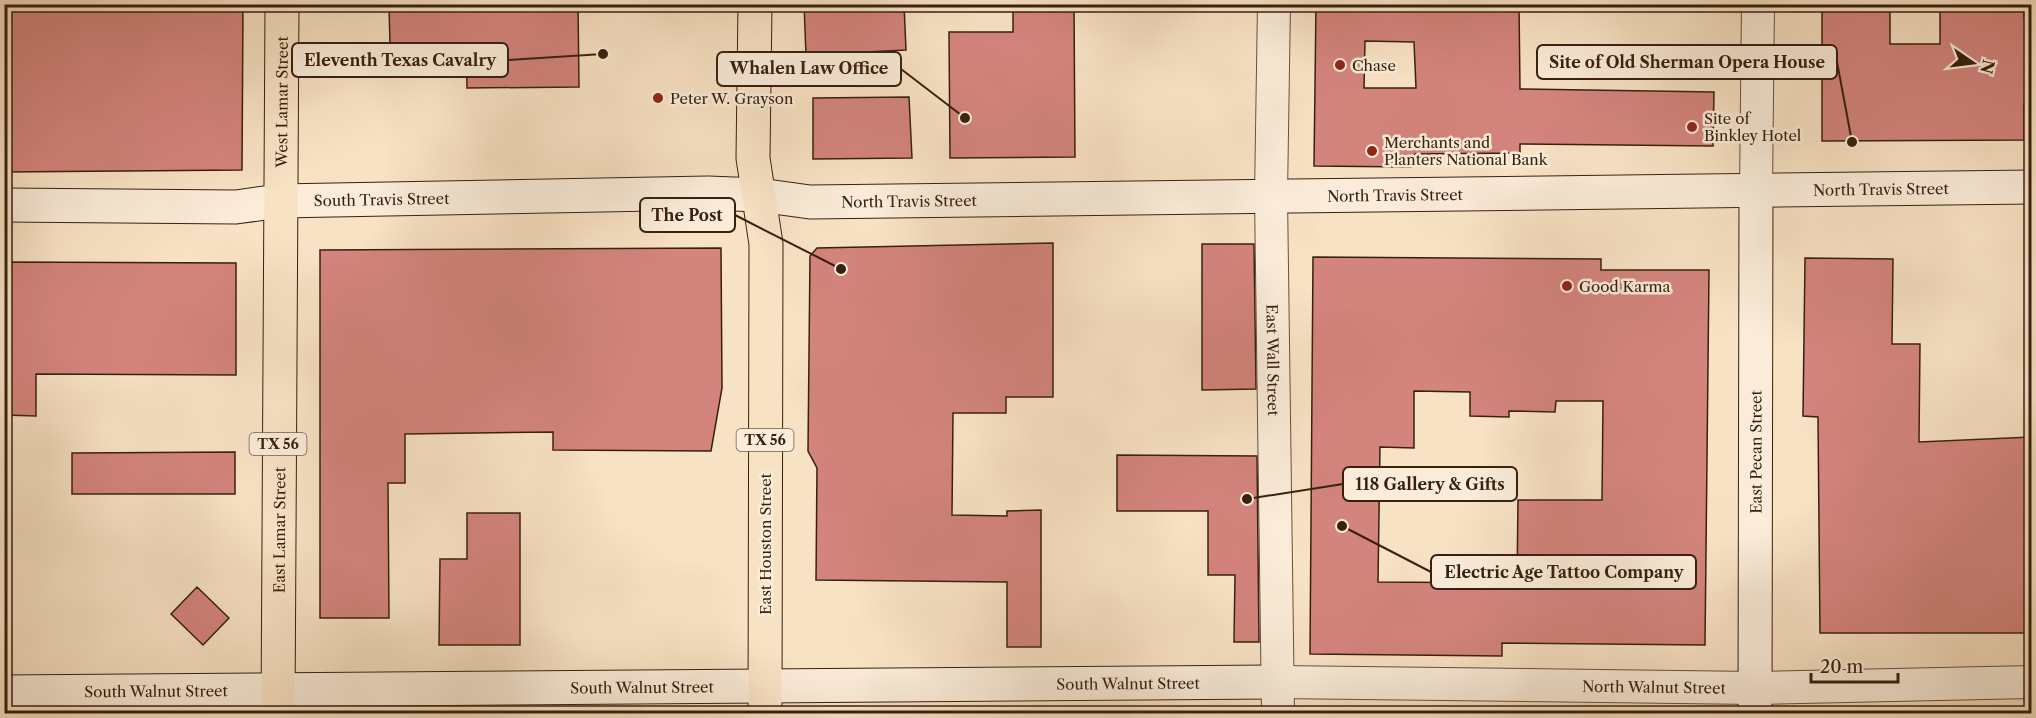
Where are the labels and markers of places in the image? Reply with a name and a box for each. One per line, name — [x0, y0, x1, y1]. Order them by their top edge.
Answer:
callout: Eleventh Texas Cavalry — [292, 43, 508, 77]
callout: Site of Old Sherman Opera House — [1537, 45, 1837, 79]
callout: Whalen Law Office — [717, 52, 901, 86]
place label: Chase — [1352, 56, 1396, 75]
marker: Chase — [1333, 58, 1347, 72]
place label: Peter W. Grayson — [670, 89, 794, 108]
marker: Peter W. Grayson — [651, 91, 665, 105]
place label: Site of Binkley Hotel — [1704, 109, 1802, 145]
marker: Site of Binkley Hotel — [1685, 120, 1699, 134]
place label: Merchants and Planters National Bank — [1384, 133, 1549, 169]
marker: Merchants and Planters National Bank — [1365, 144, 1379, 158]
callout: The Post — [640, 198, 735, 232]
place label: Good Karma — [1579, 277, 1670, 296]
marker: Good Karma — [1560, 279, 1574, 293]
callout: 118 Gallery & Gifts — [1343, 467, 1517, 501]
callout: Electric Age Tattoo Company — [1431, 555, 1696, 589]

